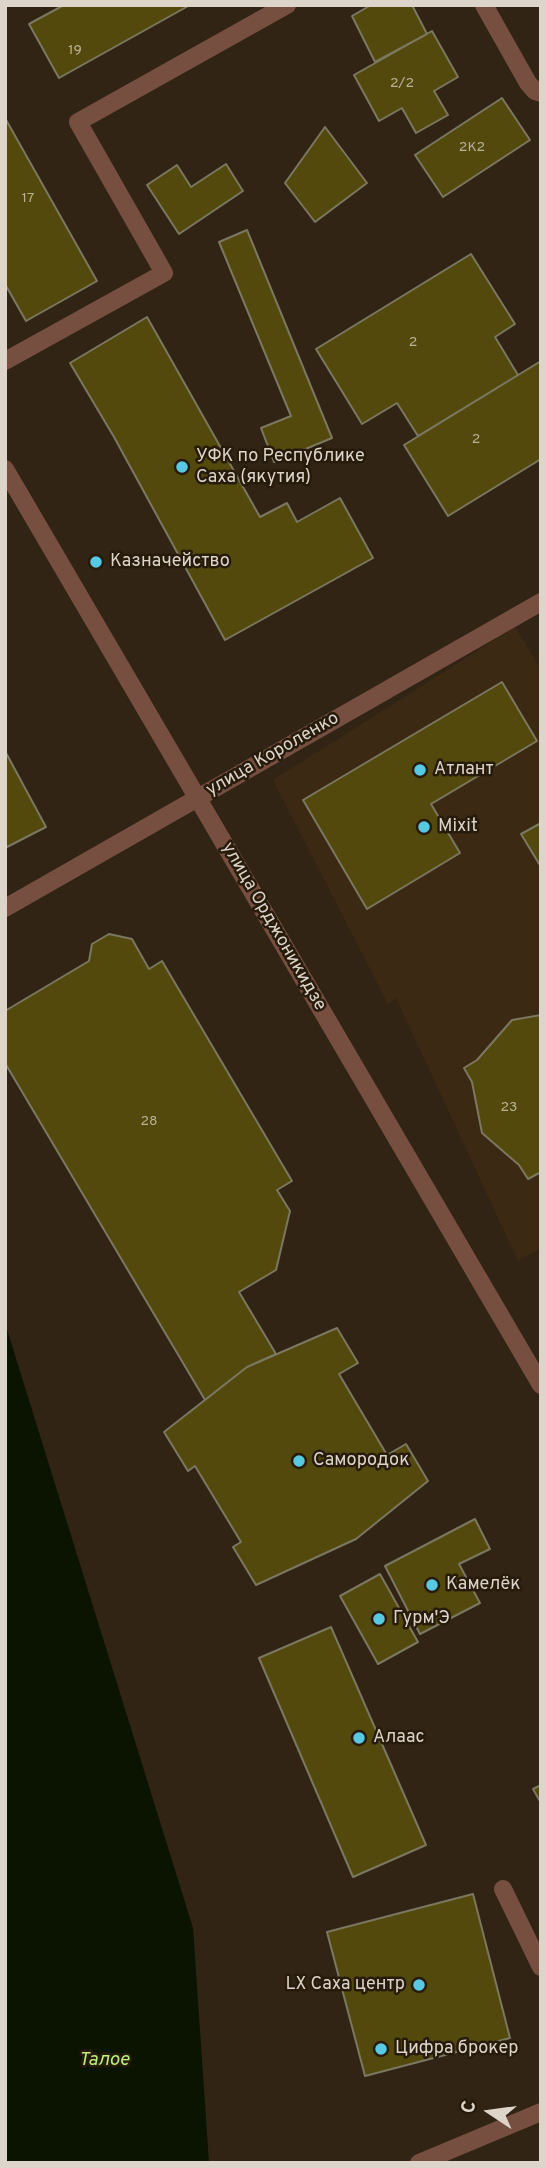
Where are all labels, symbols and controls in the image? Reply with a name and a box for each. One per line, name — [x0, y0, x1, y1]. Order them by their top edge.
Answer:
house number: 19 — [68, 43, 82, 59]
house number: 2/2 — [390, 76, 414, 92]
house number: 2К2 — [459, 140, 485, 156]
house number: 17 — [22, 191, 34, 207]
house number: 2 — [409, 335, 417, 351]
house number: 2 — [472, 432, 480, 448]
place label: УФК по Республике Саха (якутия) — [196, 446, 365, 489]
marker: УФК по Республике Саха (якутия) — [174, 459, 190, 475]
place label: Казначейство — [110, 551, 230, 573]
marker: Казначейство — [88, 554, 104, 570]
street label: улица Короленко — [203, 708, 343, 802]
place label: Атлант — [434, 759, 494, 781]
marker: Атлант — [412, 762, 428, 778]
place label: Mixit — [438, 816, 478, 838]
marker: Mixit — [416, 819, 432, 835]
street label: улица Орджоникидзе — [216, 839, 330, 1015]
house number: 23 — [501, 1100, 517, 1116]
house number: 28 — [140, 1114, 158, 1130]
place label: Самородок — [313, 1450, 409, 1472]
marker: Самородок — [291, 1453, 307, 1469]
place label: Камелёк — [446, 1574, 521, 1596]
marker: Камелёк — [424, 1577, 440, 1593]
place label: Гурм'Э — [393, 1608, 450, 1630]
marker: Гурм'Э — [371, 1611, 387, 1627]
place label: Алаас — [373, 1727, 424, 1749]
marker: Алаас — [351, 1730, 367, 1746]
place label: LX Саха центр — [285, 1974, 405, 1996]
marker: LX Саха центр — [411, 1977, 427, 1993]
place label: Цифра брокер — [395, 2038, 518, 2060]
marker: Цифра брокер — [373, 2041, 389, 2057]
water label: Талое — [79, 2050, 129, 2072]
north arrow — [455, 2077, 525, 2147]
text: С — [456, 2099, 483, 2116]

